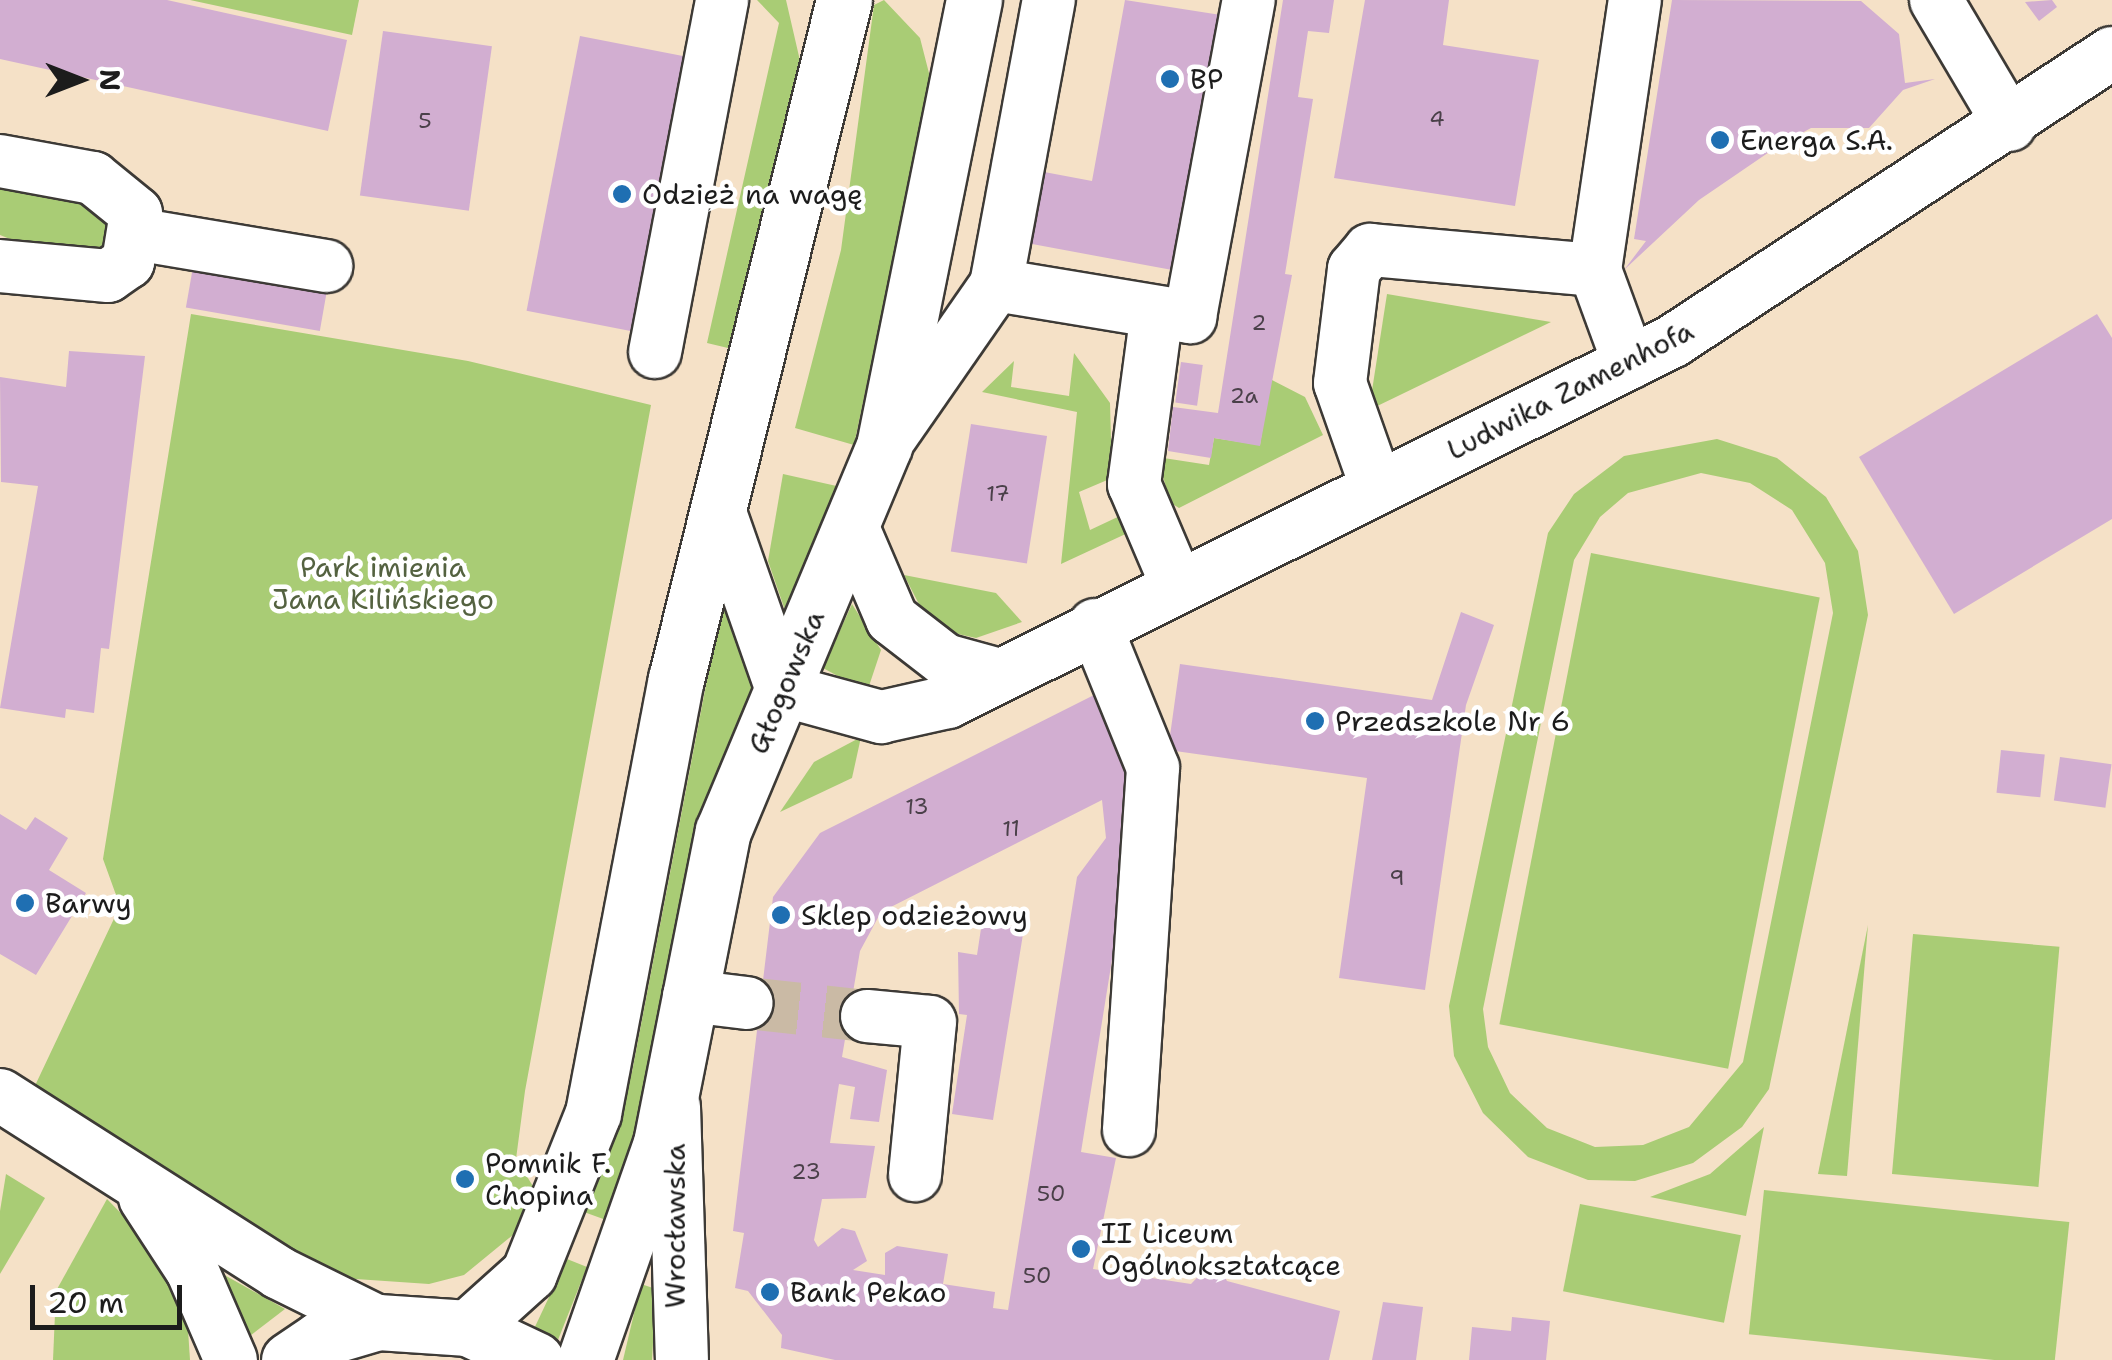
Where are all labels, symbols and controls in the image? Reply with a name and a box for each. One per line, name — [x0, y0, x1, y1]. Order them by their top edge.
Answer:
north arrow — [30, 30, 130, 130]
place label: BP — [1190, 62, 1223, 96]
marker: BP — [1159, 68, 1181, 90]
text: N — [91, 69, 129, 91]
house number: 4 — [1429, 106, 1445, 132]
house number: 5 — [418, 108, 432, 134]
place label: Energa S.A. — [1740, 123, 1893, 157]
marker: Energa S.A. — [1709, 129, 1731, 151]
place label: Odzież na wagę — [642, 177, 863, 211]
marker: Odzież na wagę — [611, 183, 633, 205]
house number: 2 — [1251, 310, 1267, 336]
street label: Ludwika Zamenhofa — [1441, 313, 1699, 467]
house number: 2a — [1230, 383, 1258, 409]
house number: 17 — [986, 481, 1010, 507]
park label: Park imienia Jana Kilińskiego — [272, 550, 494, 616]
street label: Głogowska — [741, 605, 831, 759]
place label: Przedszkole Nr 6 — [1335, 704, 1570, 738]
marker: Przedszkole Nr 6 — [1304, 710, 1326, 732]
house number: 13 — [905, 794, 929, 820]
house number: 11 — [1002, 816, 1020, 842]
house number: 9 — [1389, 865, 1405, 891]
place label: Barwy — [45, 886, 132, 920]
marker: Barwy — [14, 892, 36, 914]
place label: Sklep odzieżowy — [801, 898, 1028, 932]
marker: Sklep odzieżowy — [770, 904, 792, 926]
street label: Wrocławska — [658, 1144, 692, 1308]
place label: Pomnik F. Chopina — [485, 1146, 611, 1212]
house number: 23 — [791, 1159, 821, 1185]
marker: Pomnik F. Chopina — [454, 1168, 476, 1190]
house number: 50 — [1037, 1181, 1065, 1207]
place label: II Liceum Ogólnokształcące — [1101, 1216, 1341, 1282]
marker: II Liceum Ogólnokształcące — [1070, 1238, 1092, 1260]
house number: 50 — [1023, 1263, 1051, 1289]
scale bar — [35, 1265, 188, 1327]
place label: Bank Pekao — [790, 1275, 946, 1309]
marker: Bank Pekao — [759, 1281, 781, 1303]
text: 20 m — [47, 1282, 124, 1323]

